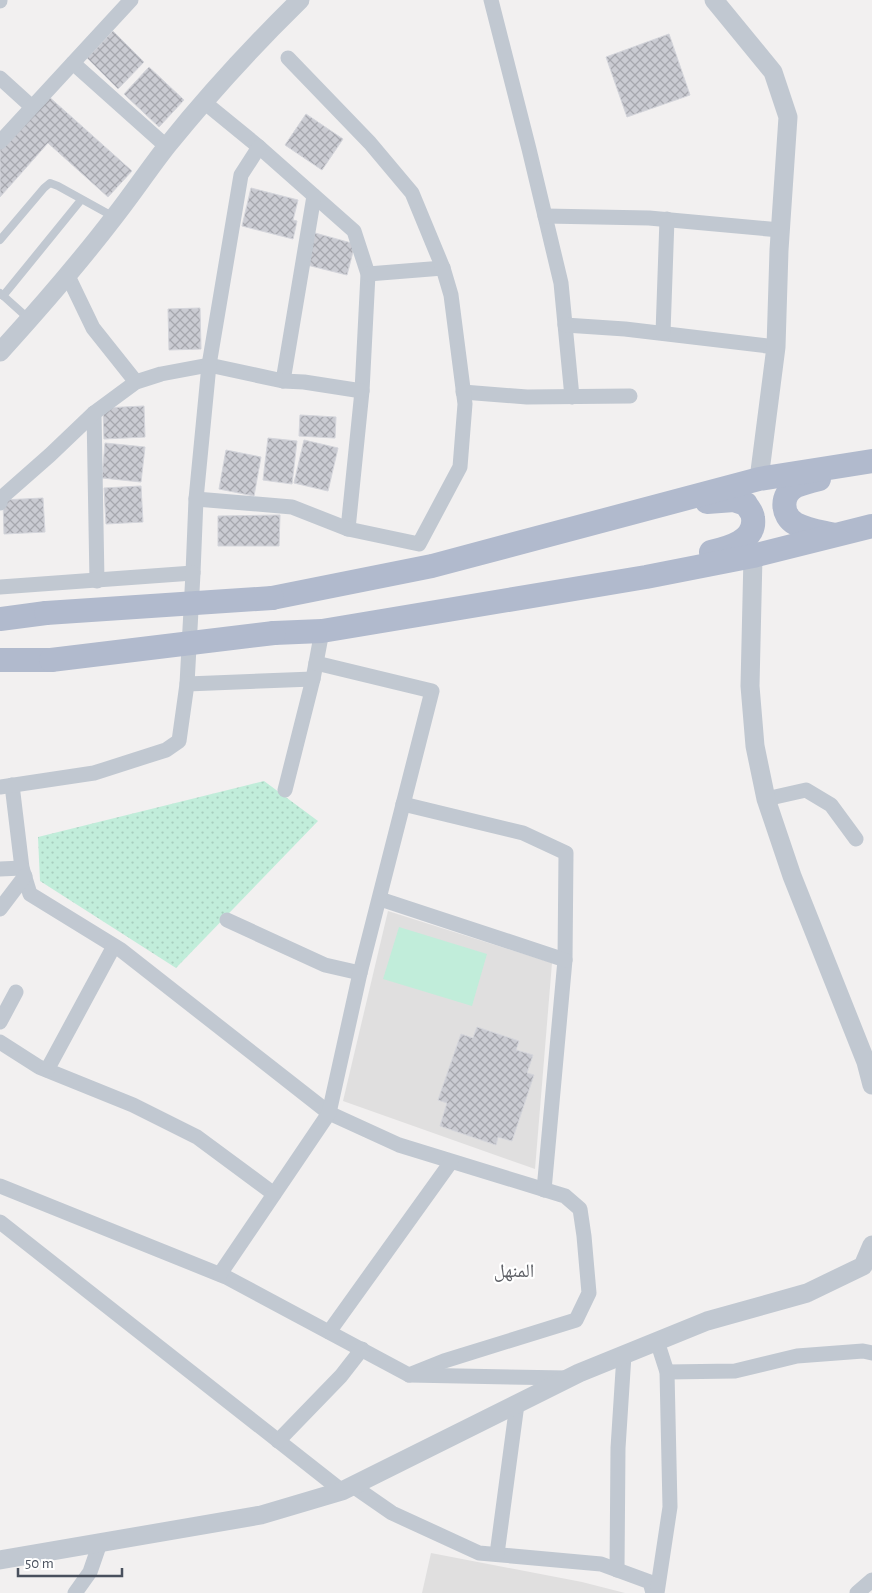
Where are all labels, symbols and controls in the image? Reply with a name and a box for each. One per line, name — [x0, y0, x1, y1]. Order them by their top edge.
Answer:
district label: المنهل — [494, 1262, 534, 1282]
scale bar — [18, 1546, 121, 1578]
text: 50 m — [25, 1556, 54, 1571]

